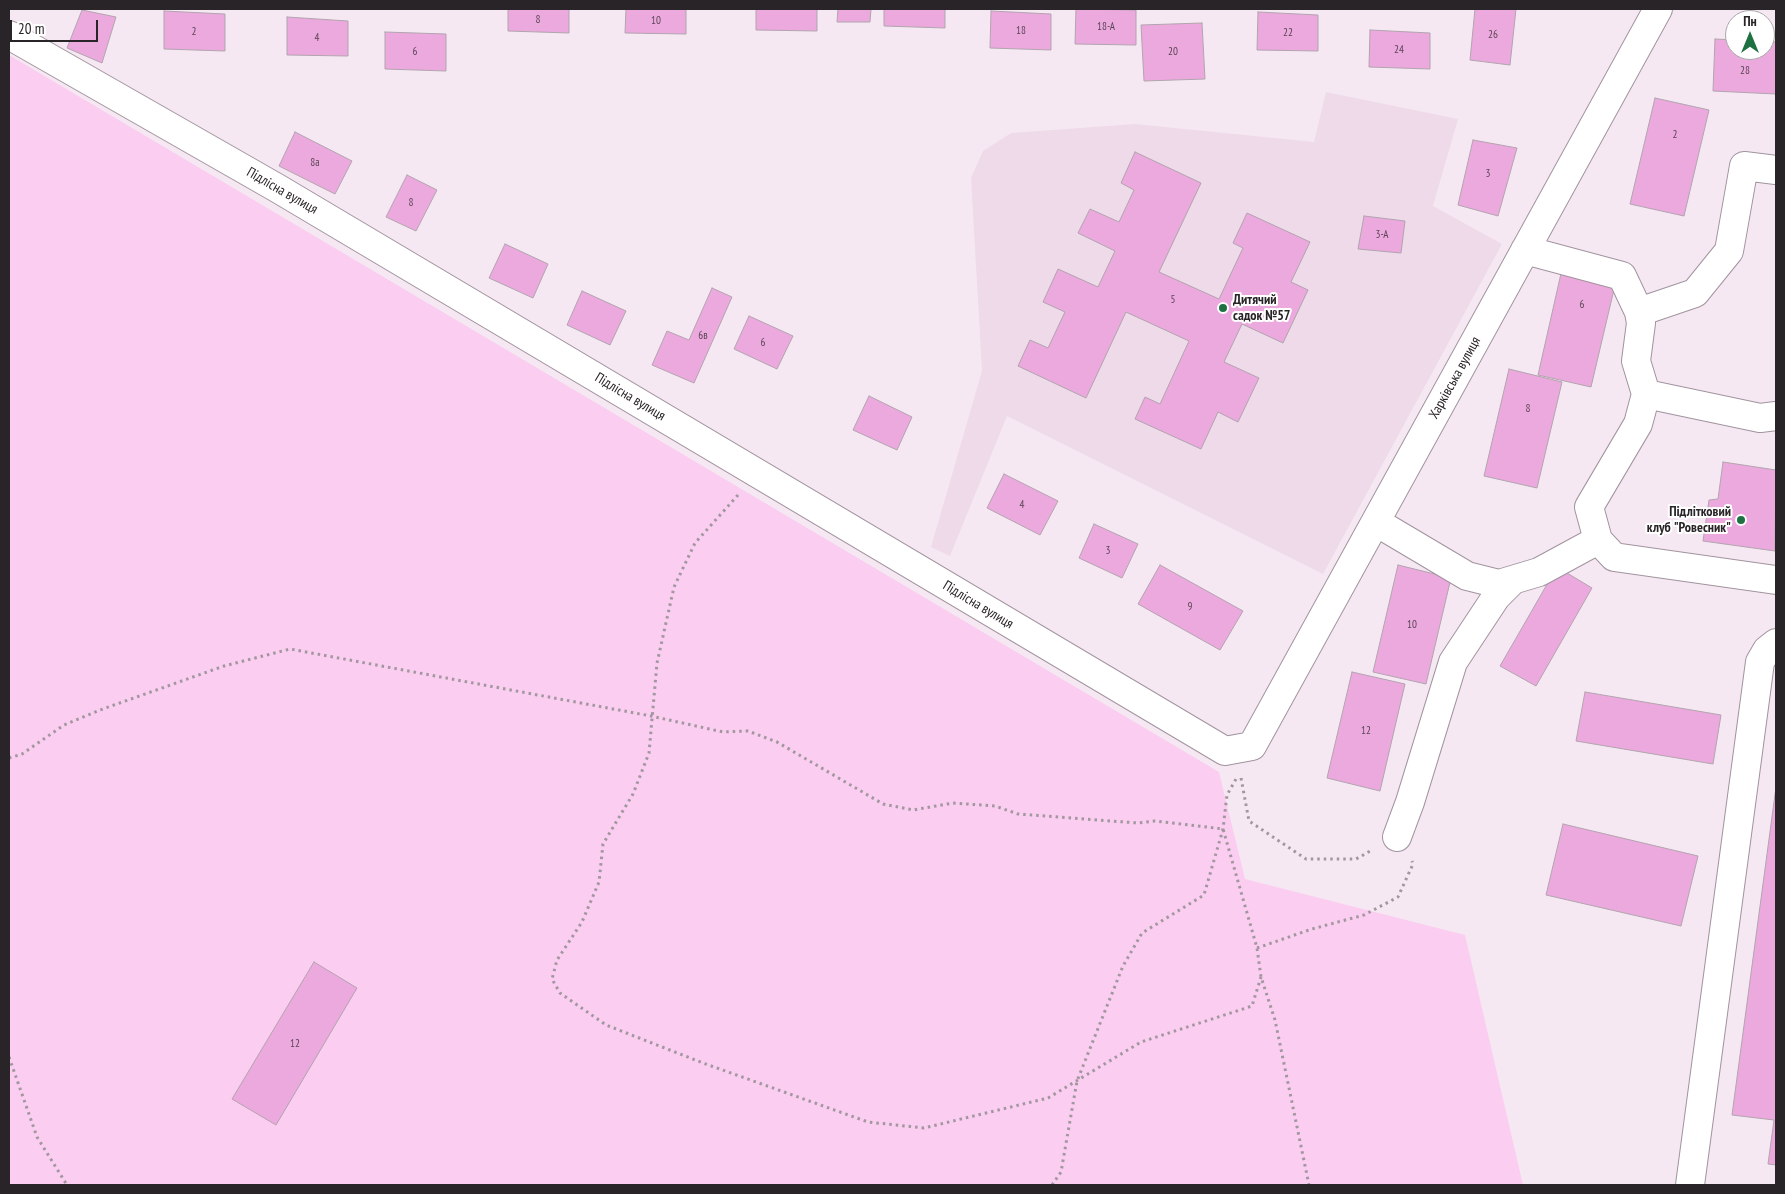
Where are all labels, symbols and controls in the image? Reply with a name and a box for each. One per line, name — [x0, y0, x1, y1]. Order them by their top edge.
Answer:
scale bar — [12, 10, 100, 42]
north arrow — [1725, 10, 1775, 60]
text: Пн — [1743, 12, 1757, 30]
house number: 8 — [536, 13, 540, 27]
house number: 10 — [651, 14, 661, 28]
text: 20 m — [18, 19, 44, 38]
house number: 18-А — [1097, 20, 1115, 34]
house number: 18 — [1016, 24, 1026, 38]
house number: 2 — [192, 25, 196, 39]
house number: 22 — [1283, 26, 1293, 40]
house number: 26 — [1488, 28, 1498, 42]
house number: 4 — [315, 31, 319, 45]
house number: 24 — [1394, 43, 1404, 57]
house number: 6 — [413, 45, 417, 59]
house number: 20 — [1168, 45, 1178, 59]
house number: 28 — [1740, 64, 1750, 78]
house number: 2 — [1673, 128, 1677, 142]
house number: 8а — [310, 156, 320, 170]
street label: Підлісна вулиця — [243, 164, 321, 218]
house number: 3 — [1486, 167, 1490, 181]
house number: 8 — [409, 196, 413, 210]
house number: 3-А — [1375, 228, 1389, 242]
place label: Дитячий садок №57 — [1233, 292, 1291, 324]
house number: 5 — [1171, 293, 1175, 307]
house number: 6 — [1580, 298, 1584, 312]
marker: Дитячий садок №57 — [1217, 302, 1229, 314]
house number: 6в — [698, 329, 708, 343]
street label: Харківська вулиця — [1426, 334, 1484, 422]
house number: 6 — [761, 336, 765, 350]
street label: Підлісна вулиця — [592, 369, 668, 425]
house number: 8 — [1526, 402, 1530, 416]
house number: 4 — [1020, 498, 1024, 512]
place label: Підлітковий клуб "Ровесник" — [1647, 504, 1731, 536]
marker: Підлітковий клуб "Ровесник" — [1735, 514, 1747, 526]
house number: 3 — [1106, 544, 1110, 558]
street label: Підлісна вулиця — [940, 577, 1016, 633]
house number: 9 — [1188, 600, 1192, 614]
house number: 10 — [1407, 618, 1417, 632]
house number: 12 — [1361, 724, 1371, 738]
house number: 12 — [290, 1037, 300, 1051]

